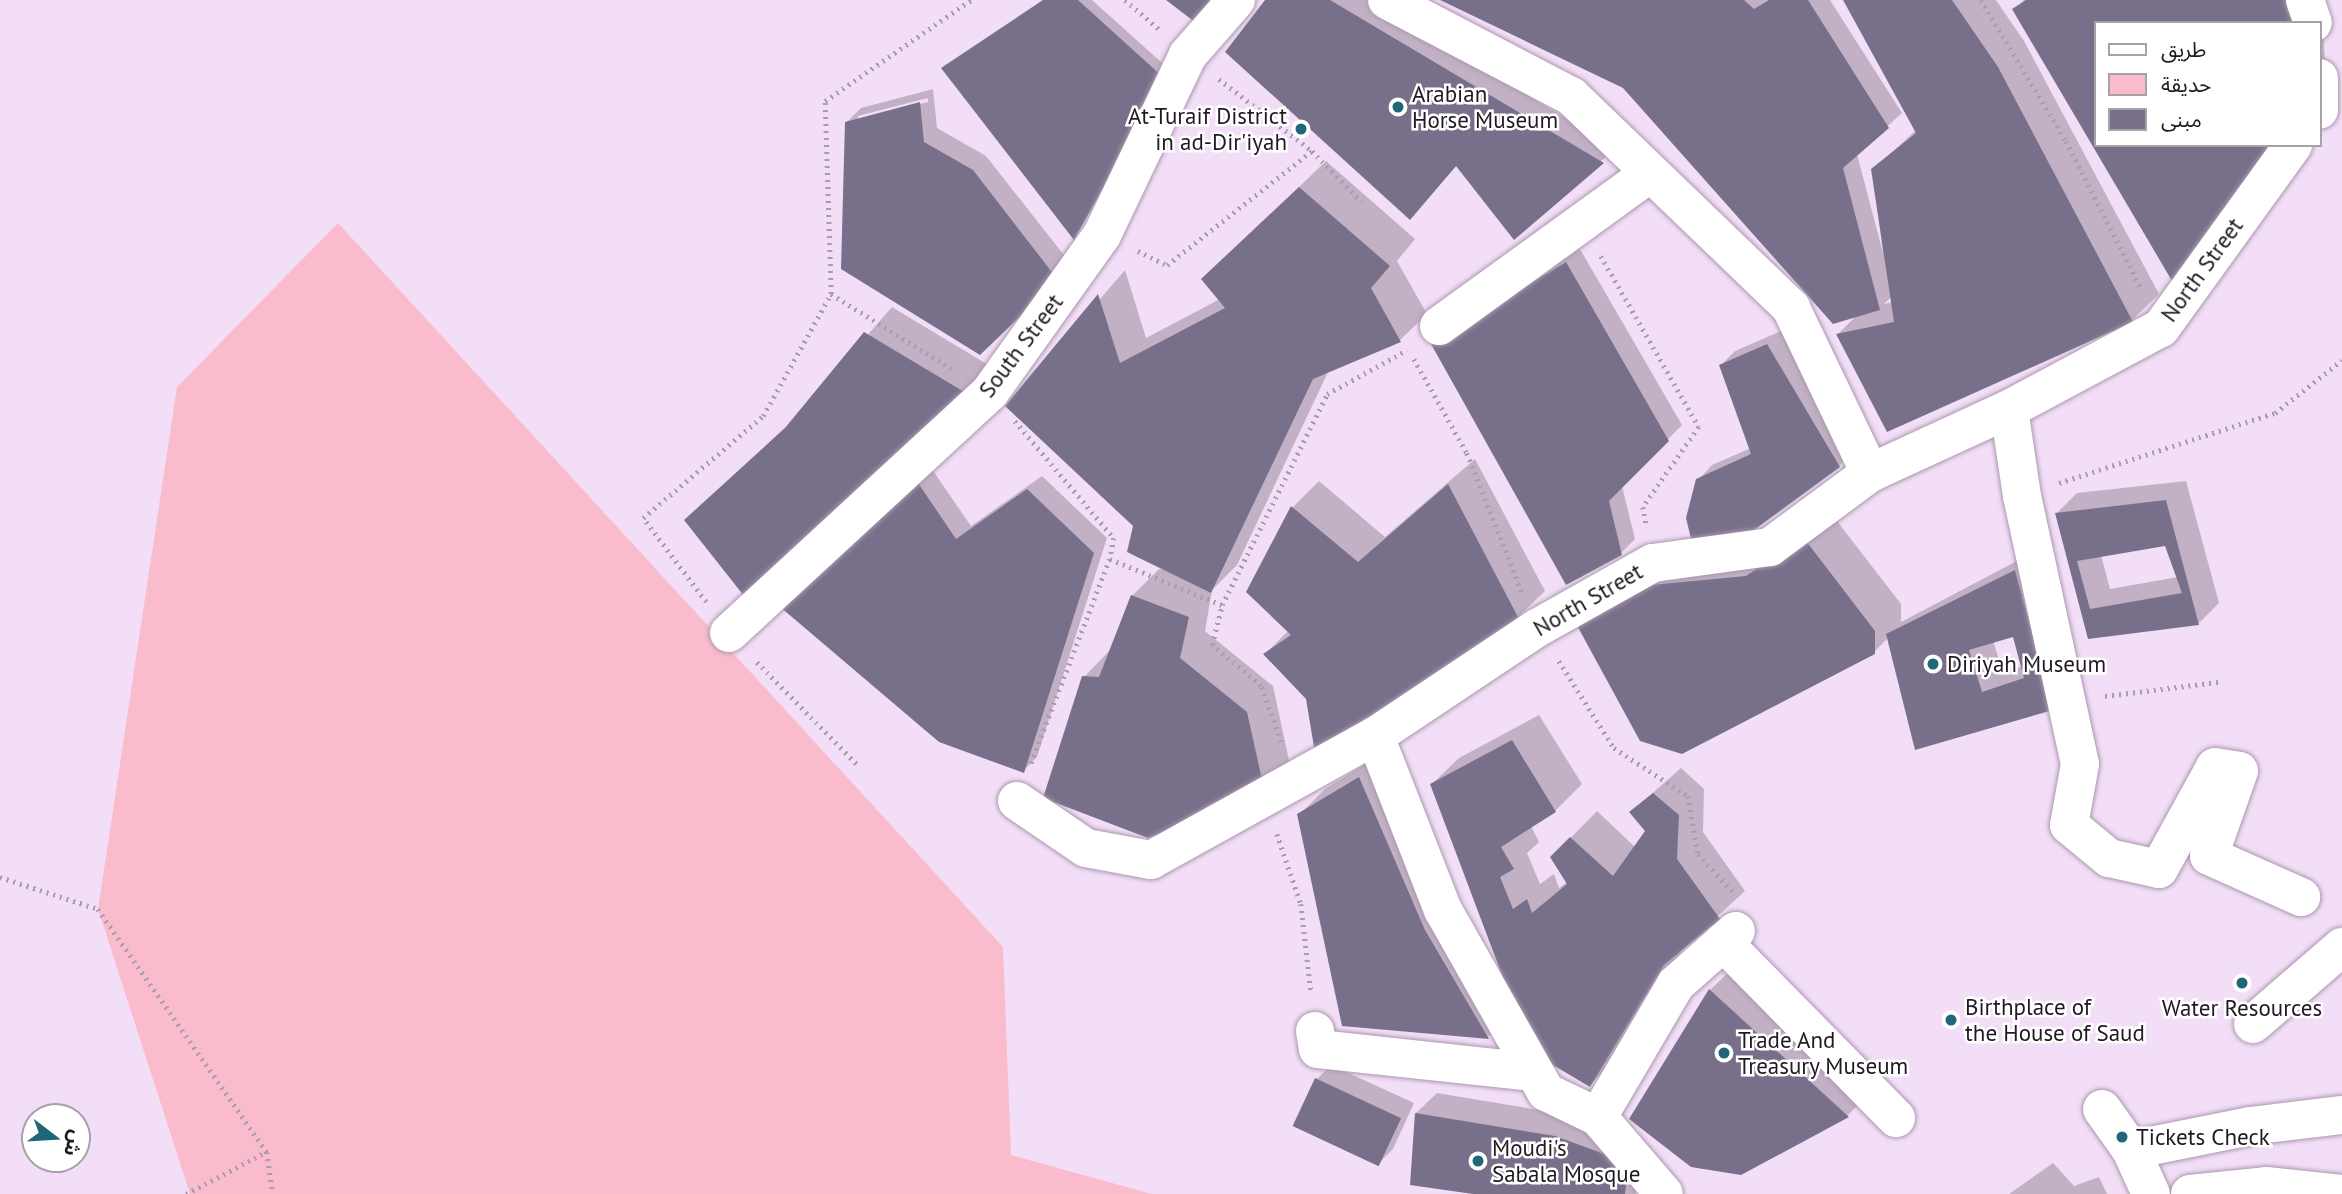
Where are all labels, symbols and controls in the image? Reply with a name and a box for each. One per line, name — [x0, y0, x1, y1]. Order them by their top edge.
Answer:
legend — [2094, 21, 2321, 147]
text: طريق — [2161, 36, 2206, 63]
text: حديقة — [2161, 71, 2211, 98]
place label: Arabian Horse Museum — [1412, 80, 1558, 134]
marker: Arabian Horse Museum — [1390, 99, 1406, 115]
place label: At-Turaif District in ad-Dir'iyah — [1128, 102, 1287, 156]
text: مبنى — [2161, 106, 2202, 133]
marker: At-Turaif District in ad-Dir'iyah — [1293, 121, 1309, 137]
street label: North Street — [2155, 213, 2249, 327]
street label: South Street — [973, 289, 1069, 403]
street label: North Street — [1528, 558, 1648, 642]
place label: Diriyah Museum — [1947, 650, 2106, 678]
marker: Diriyah Museum — [1925, 656, 1941, 672]
marker: Water Resources — [2234, 975, 2250, 991]
place label: Birthplace of the House of Saud — [1965, 993, 2145, 1047]
place label: Water Resources — [2162, 994, 2322, 1022]
marker: Birthplace of the House of Saud — [1943, 1012, 1959, 1028]
place label: Trade And Treasury Museum — [1738, 1026, 1909, 1080]
marker: Trade And Treasury Museum — [1716, 1045, 1732, 1061]
north arrow — [21, 1103, 91, 1173]
place label: Tickets Check — [2136, 1123, 2270, 1151]
text: ش — [59, 1128, 89, 1160]
marker: Tickets Check — [2114, 1129, 2130, 1145]
place label: Moudi's Sabala Mosque — [1492, 1134, 1640, 1188]
marker: Moudi's Sabala Mosque — [1470, 1153, 1486, 1169]

